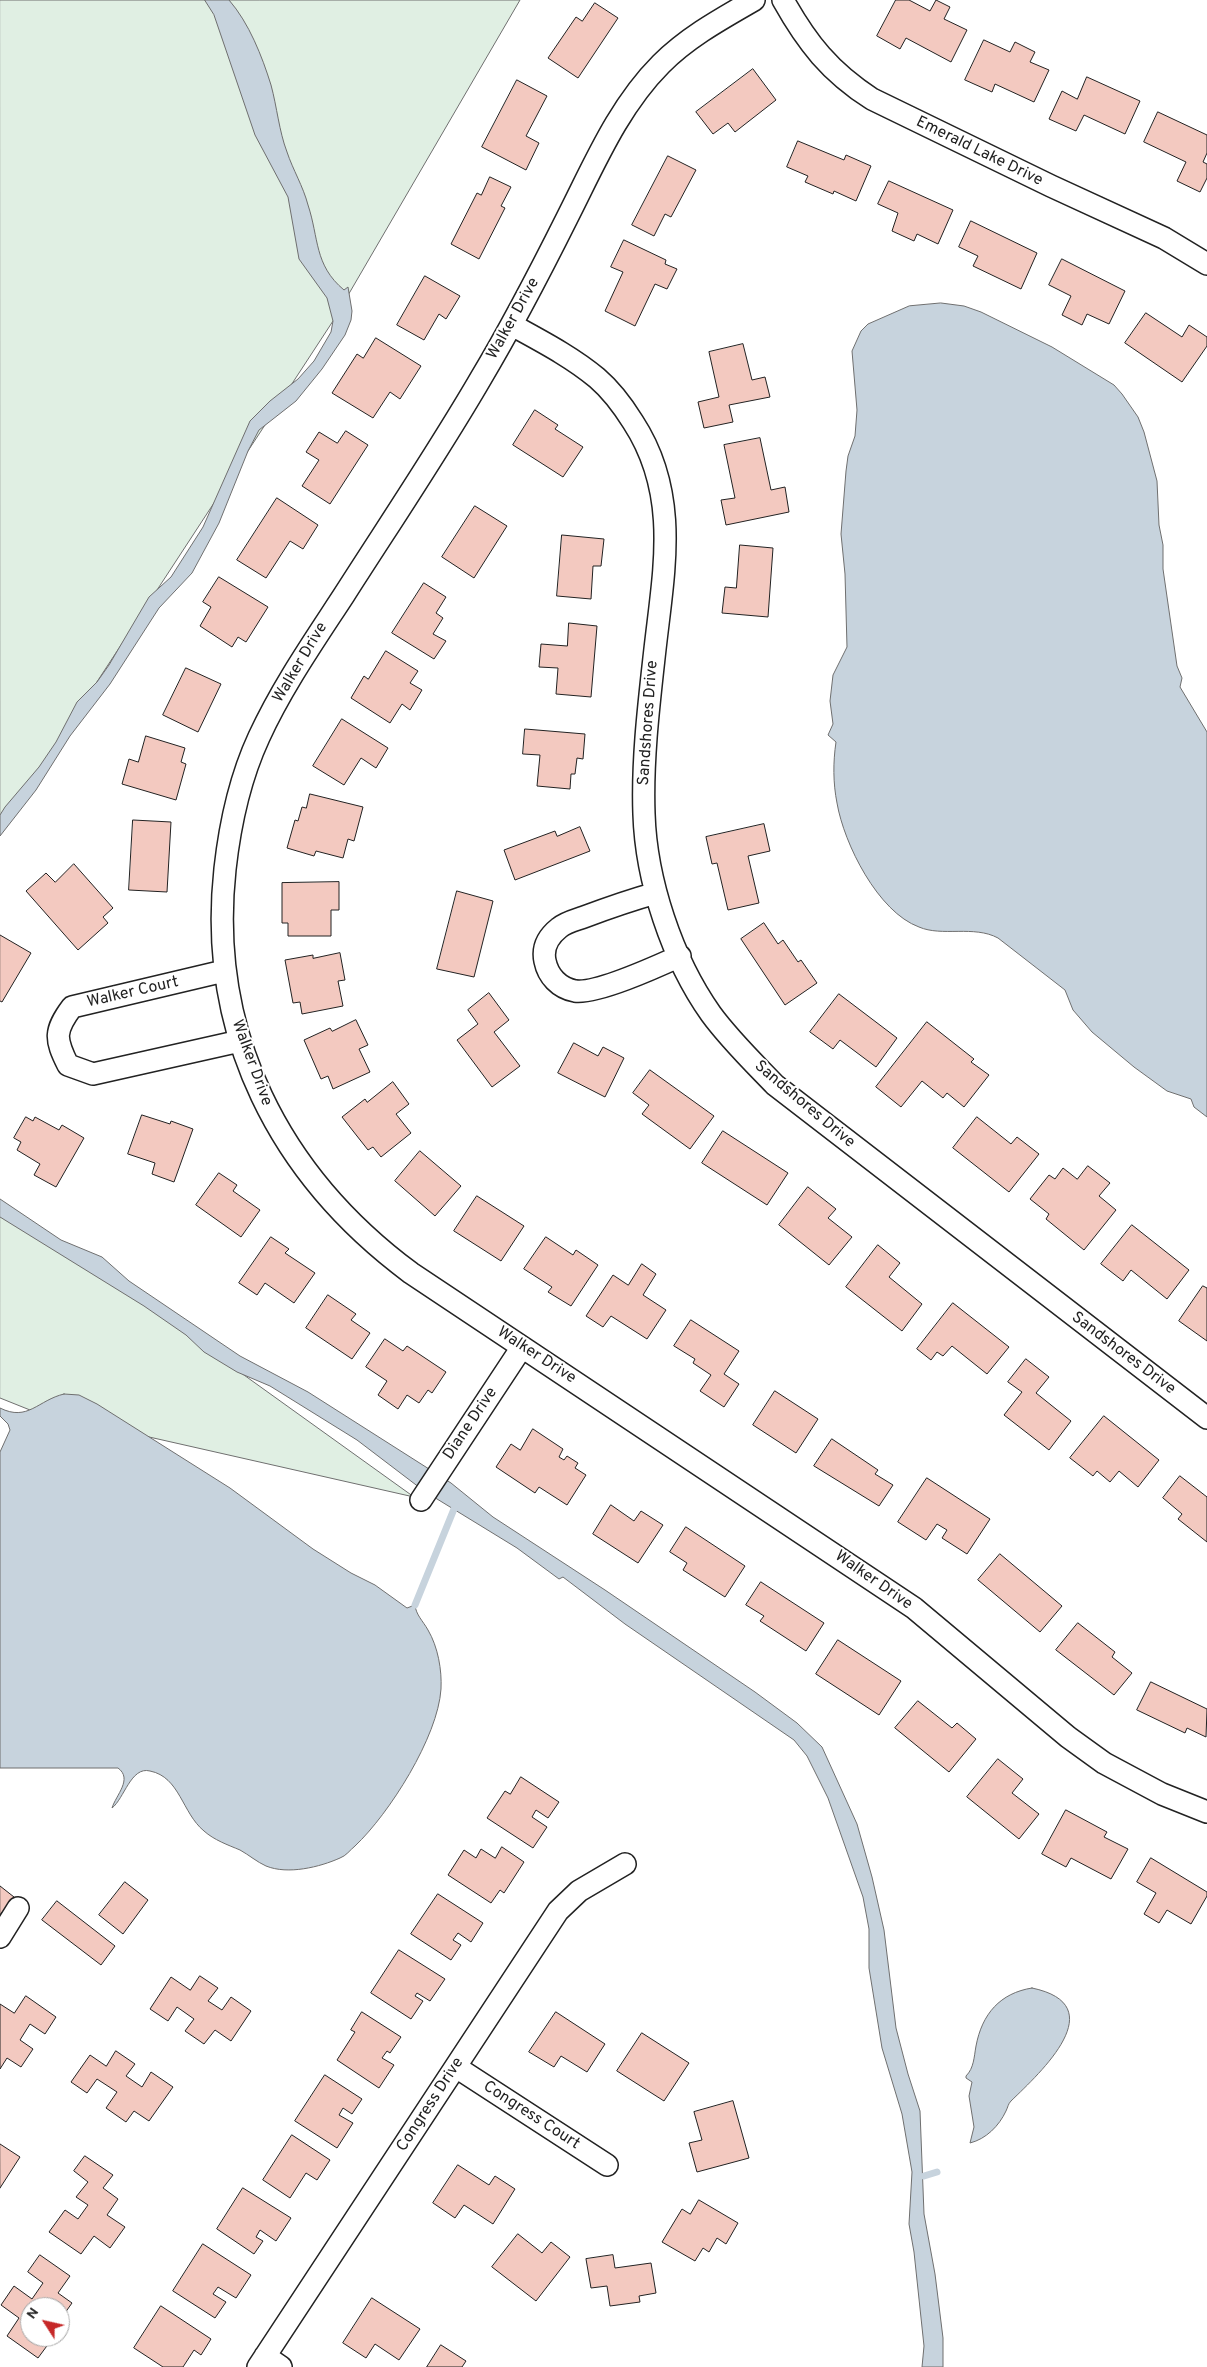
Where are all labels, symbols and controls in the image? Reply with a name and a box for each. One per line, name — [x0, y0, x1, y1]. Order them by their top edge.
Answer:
street label: Emerald Lake Drive — [912, 113, 1046, 191]
street label: Walker Drive — [484, 275, 544, 363]
street label: Walker Drive — [270, 619, 332, 707]
street label: Sandshores Drive — [635, 660, 663, 786]
street label: Walker Court — [85, 973, 181, 1013]
street label: Walker Drive — [227, 1017, 275, 1109]
street label: Sandshores Drive — [750, 1057, 858, 1153]
street label: Sandshores Drive — [1067, 1309, 1179, 1399]
street label: Walker Drive — [493, 1323, 579, 1389]
street label: Diane Drive — [440, 1384, 502, 1464]
street label: Walker Drive — [831, 1547, 915, 1615]
street label: Congress Drive — [393, 2054, 469, 2156]
street label: Congress Court — [479, 2078, 583, 2154]
north arrow — [20, 2297, 70, 2347]
text: N — [23, 2305, 43, 2323]

